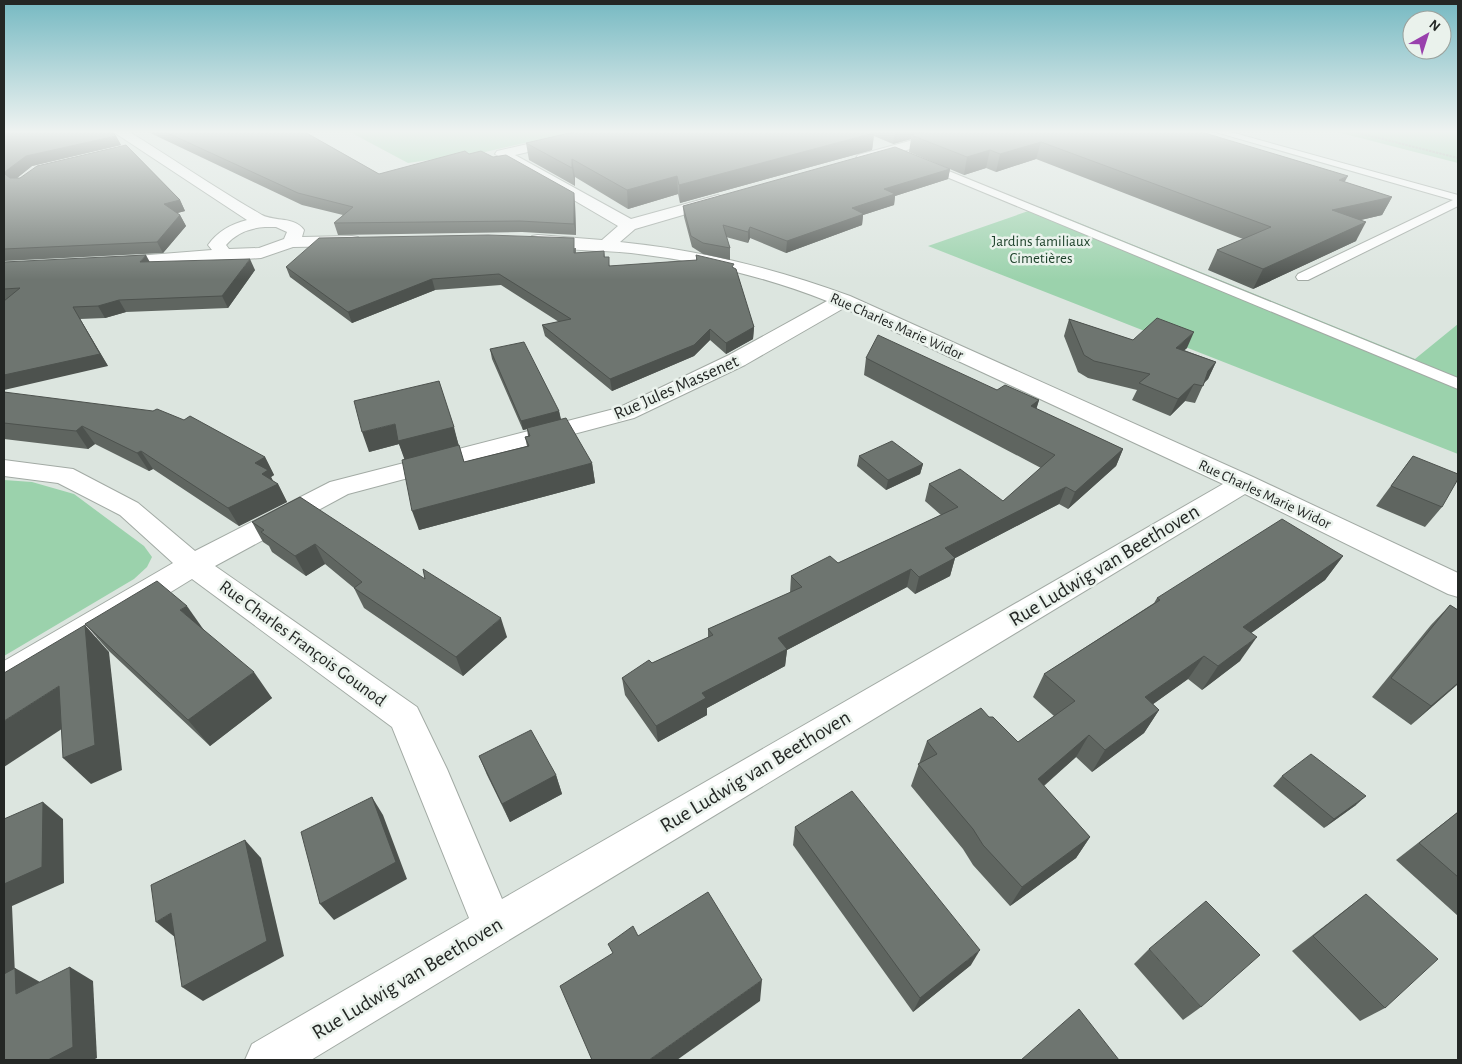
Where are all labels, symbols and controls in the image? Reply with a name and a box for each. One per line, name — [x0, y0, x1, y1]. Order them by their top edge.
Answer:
north arrow — [1402, 10, 1452, 60]
text: N — [1426, 17, 1443, 34]
park label: Jardins familiaux Cimetières — [992, 234, 1091, 266]
street label: Rue Charles Marie Widor — [828, 290, 966, 363]
street label: Rue Jules Massenet — [611, 352, 742, 423]
street label: Rue Charles Marie Widor — [1196, 457, 1333, 532]
street label: Rue Ludwig van Beethoven — [1006, 500, 1203, 631]
street label: Rue Charles François Gounod — [216, 578, 389, 710]
street label: Rue Ludwig van Beethoven — [657, 706, 854, 837]
street label: Rue Ludwig van Beethoven — [309, 913, 506, 1044]

